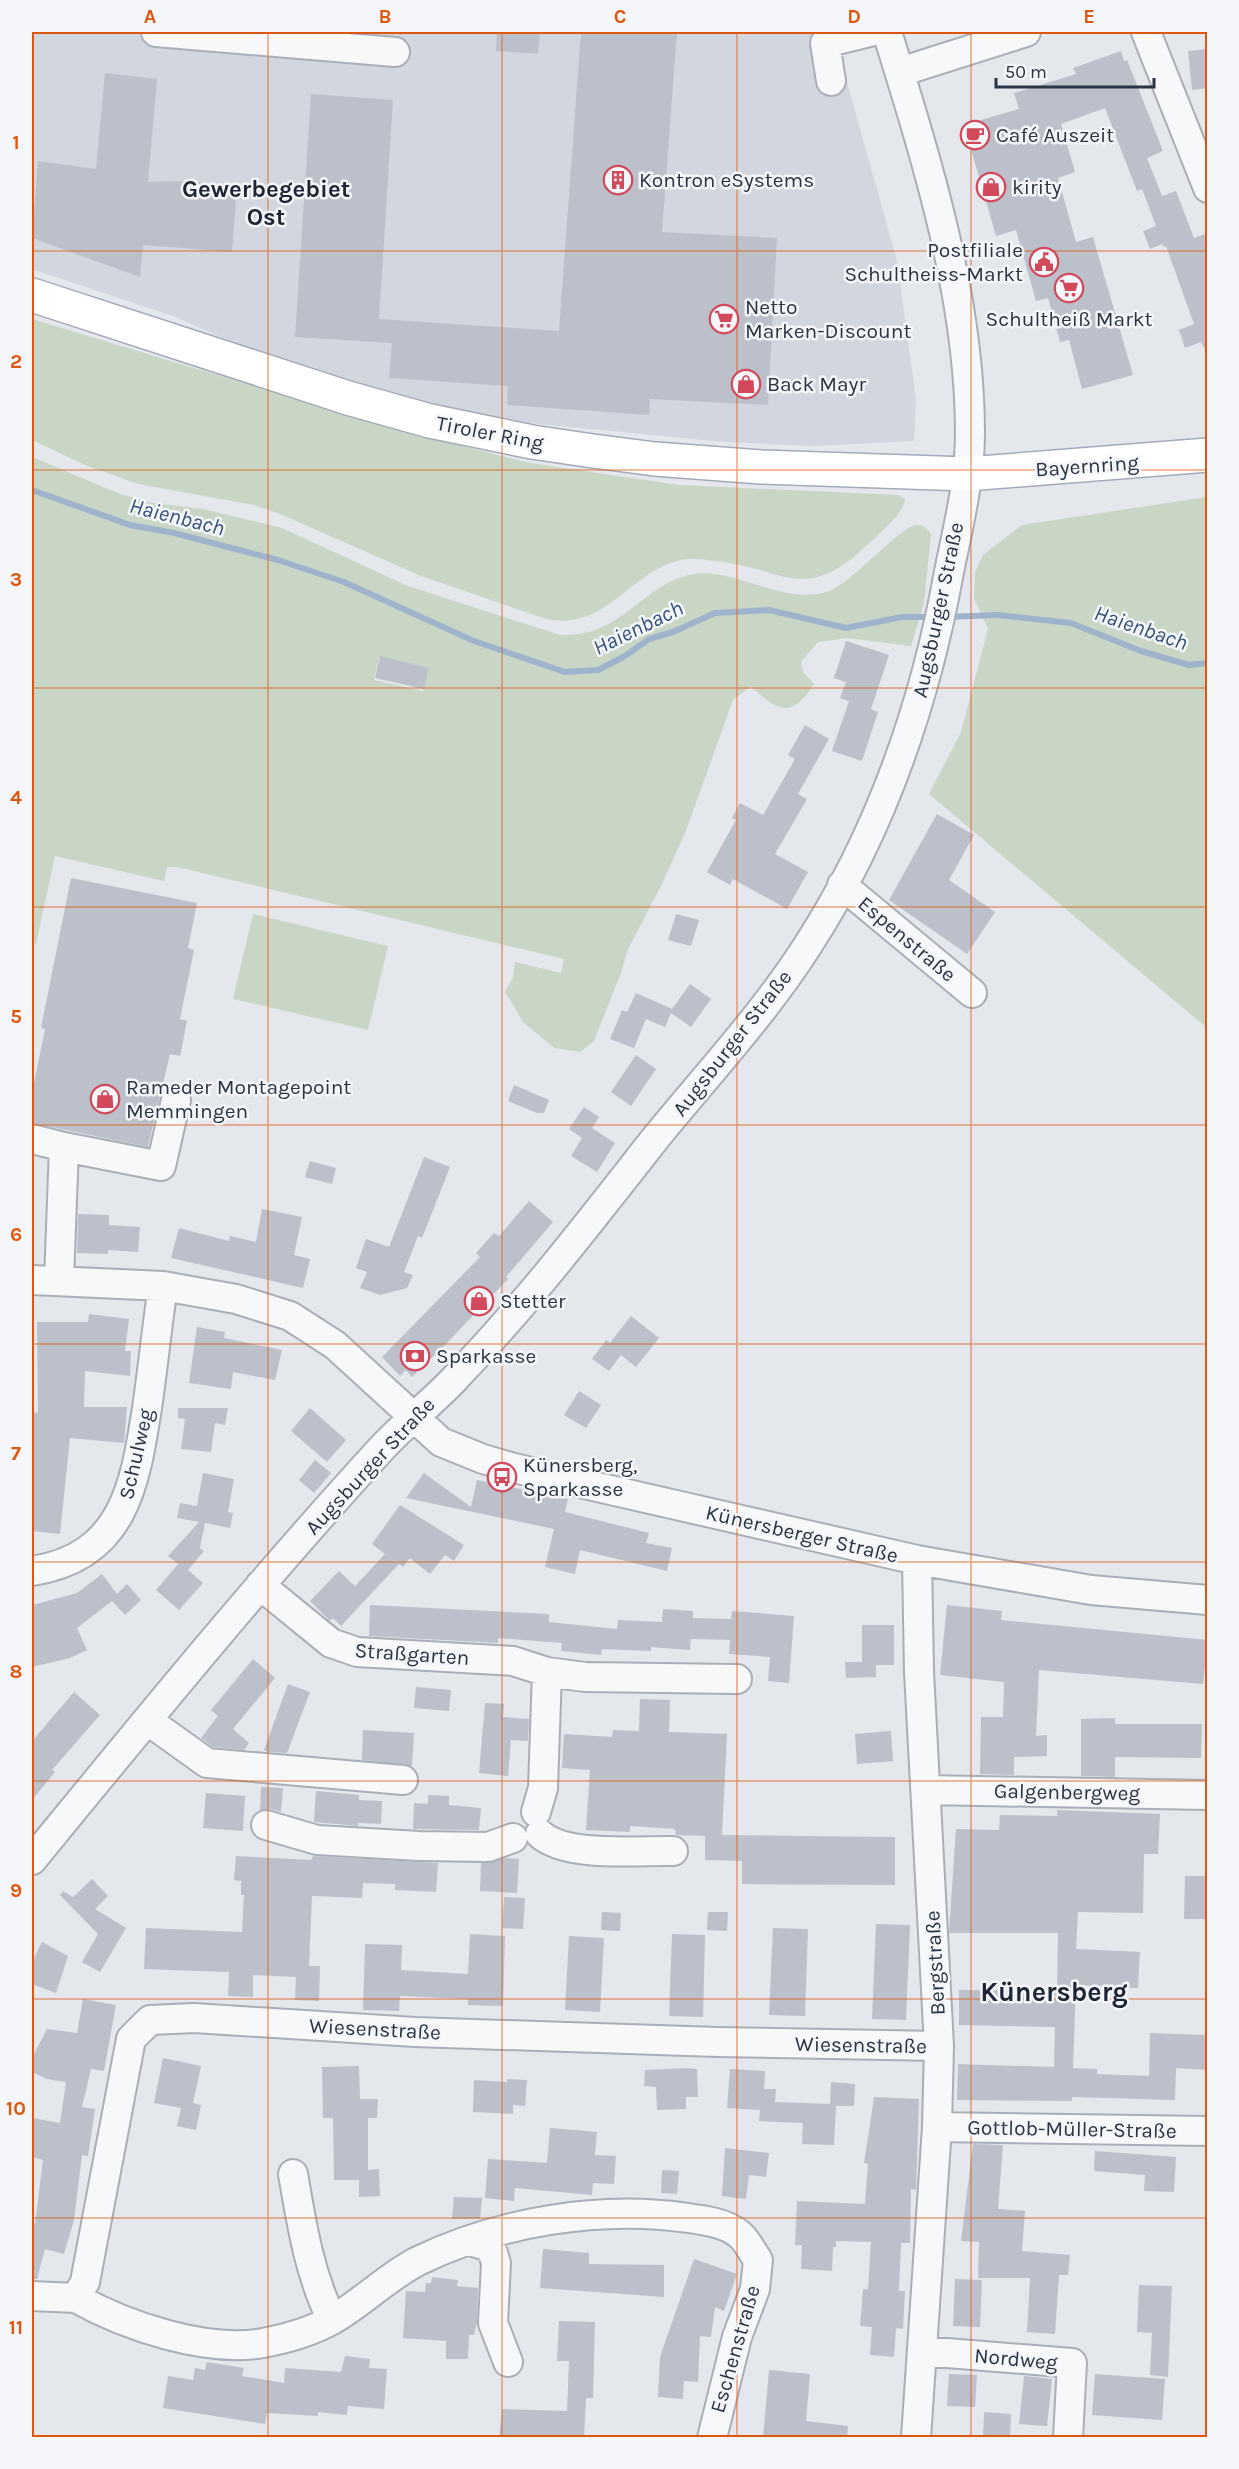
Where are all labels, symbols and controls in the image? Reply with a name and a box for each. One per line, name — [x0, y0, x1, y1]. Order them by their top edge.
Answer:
text: A — [144, 5, 157, 28]
text: B — [379, 5, 391, 28]
text: C — [614, 5, 626, 28]
text: D — [847, 5, 861, 28]
text: E — [1083, 5, 1095, 28]
scale bar — [996, 51, 1154, 89]
text: 50 m — [1005, 61, 1047, 83]
cafe icon: Café Auszeit — [959, 119, 991, 151]
place label: Café Auszeit — [996, 123, 1114, 147]
text: 1 — [12, 131, 20, 154]
building icon: Kontron eSystems — [602, 164, 634, 196]
place label: Kontron eSystems — [639, 168, 814, 192]
shop icon: kirity — [975, 171, 1007, 203]
district label: Gewerbegebiet Ost — [182, 175, 350, 231]
place label: kirity — [1012, 175, 1062, 199]
place label: Postfiliale Schultheiss-Markt — [845, 238, 1023, 286]
public building icon: Postfiliale Schultheiss-Markt — [1028, 246, 1060, 278]
supermarket icon: Schultheiß Markt — [1053, 272, 1085, 304]
place label: Netto Marken-Discount — [745, 295, 911, 343]
supermarket icon: Netto Marken-Discount — [708, 303, 740, 335]
place label: Schultheiß Markt — [986, 307, 1153, 331]
text: 2 — [10, 350, 22, 373]
shop icon: Back Mayr — [730, 368, 762, 400]
place label: Back Mayr — [767, 372, 866, 396]
street label: Tiroler Ring — [434, 411, 546, 455]
street label: Bayernring — [1034, 450, 1140, 482]
water label: Haienbach — [127, 493, 227, 541]
street label: Augsburger Straße — [908, 520, 968, 700]
text: 3 — [10, 568, 22, 591]
water label: Haienbach — [589, 595, 687, 661]
water label: Haienbach — [1091, 600, 1191, 656]
text: 4 — [10, 786, 22, 809]
street label: Espenstraße — [853, 891, 961, 987]
street label: Augsburger Straße — [668, 965, 796, 1121]
text: 5 — [10, 1005, 22, 1028]
place label: Rameder Montagepoint Memmingen — [126, 1075, 351, 1123]
shop icon: Rameder Montagepoint Memmingen — [89, 1083, 121, 1115]
text: 6 — [10, 1223, 22, 1246]
shop icon: Stetter — [463, 1285, 495, 1317]
place label: Stetter — [500, 1289, 566, 1313]
bank icon: Sparkasse — [399, 1340, 431, 1372]
place label: Sparkasse — [436, 1344, 536, 1368]
street label: Augsburger Straße — [300, 1392, 440, 1540]
street label: Schulweg — [114, 1406, 158, 1502]
text: 7 — [11, 1442, 21, 1465]
place label: Künersberg, Sparkasse — [523, 1453, 637, 1501]
bus stop icon: Künersberg, Sparkasse — [486, 1461, 518, 1493]
street label: Künersberger Straße — [703, 1500, 901, 1568]
street label: Straßgarten — [354, 1638, 470, 1670]
text: 8 — [10, 1660, 22, 1683]
street label: Galgenbergweg — [994, 1779, 1141, 1805]
text: 9 — [10, 1879, 22, 1902]
street label: Bergstraße — [920, 1910, 950, 2016]
district label: Künersberg — [980, 1976, 1128, 2008]
street label: Wiesenstraße — [308, 2014, 442, 2044]
street label: Wiesenstraße — [795, 2032, 927, 2058]
text: 10 — [6, 2097, 26, 2120]
street label: Gottlob-Müller-Straße — [967, 2115, 1177, 2143]
street label: Eschenstraße — [705, 2282, 765, 2416]
text: 11 — [9, 2316, 23, 2339]
street label: Nordweg — [973, 2343, 1059, 2375]

